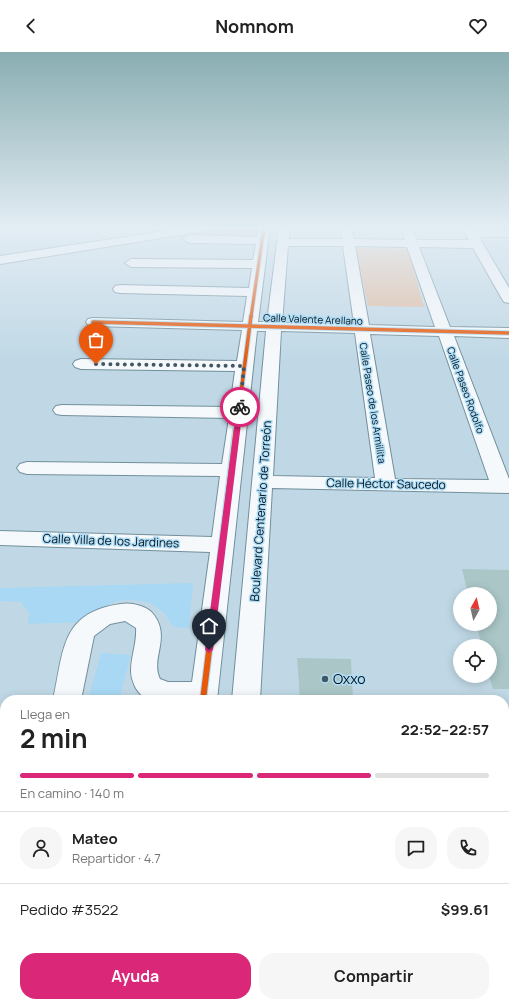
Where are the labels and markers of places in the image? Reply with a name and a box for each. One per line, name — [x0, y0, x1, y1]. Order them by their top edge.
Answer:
pin — [79, 323, 113, 364]
pin — [192, 609, 226, 650]
place label: Oxxo — [333, 669, 366, 688]
marker: Oxxo — [320, 674, 330, 684]

